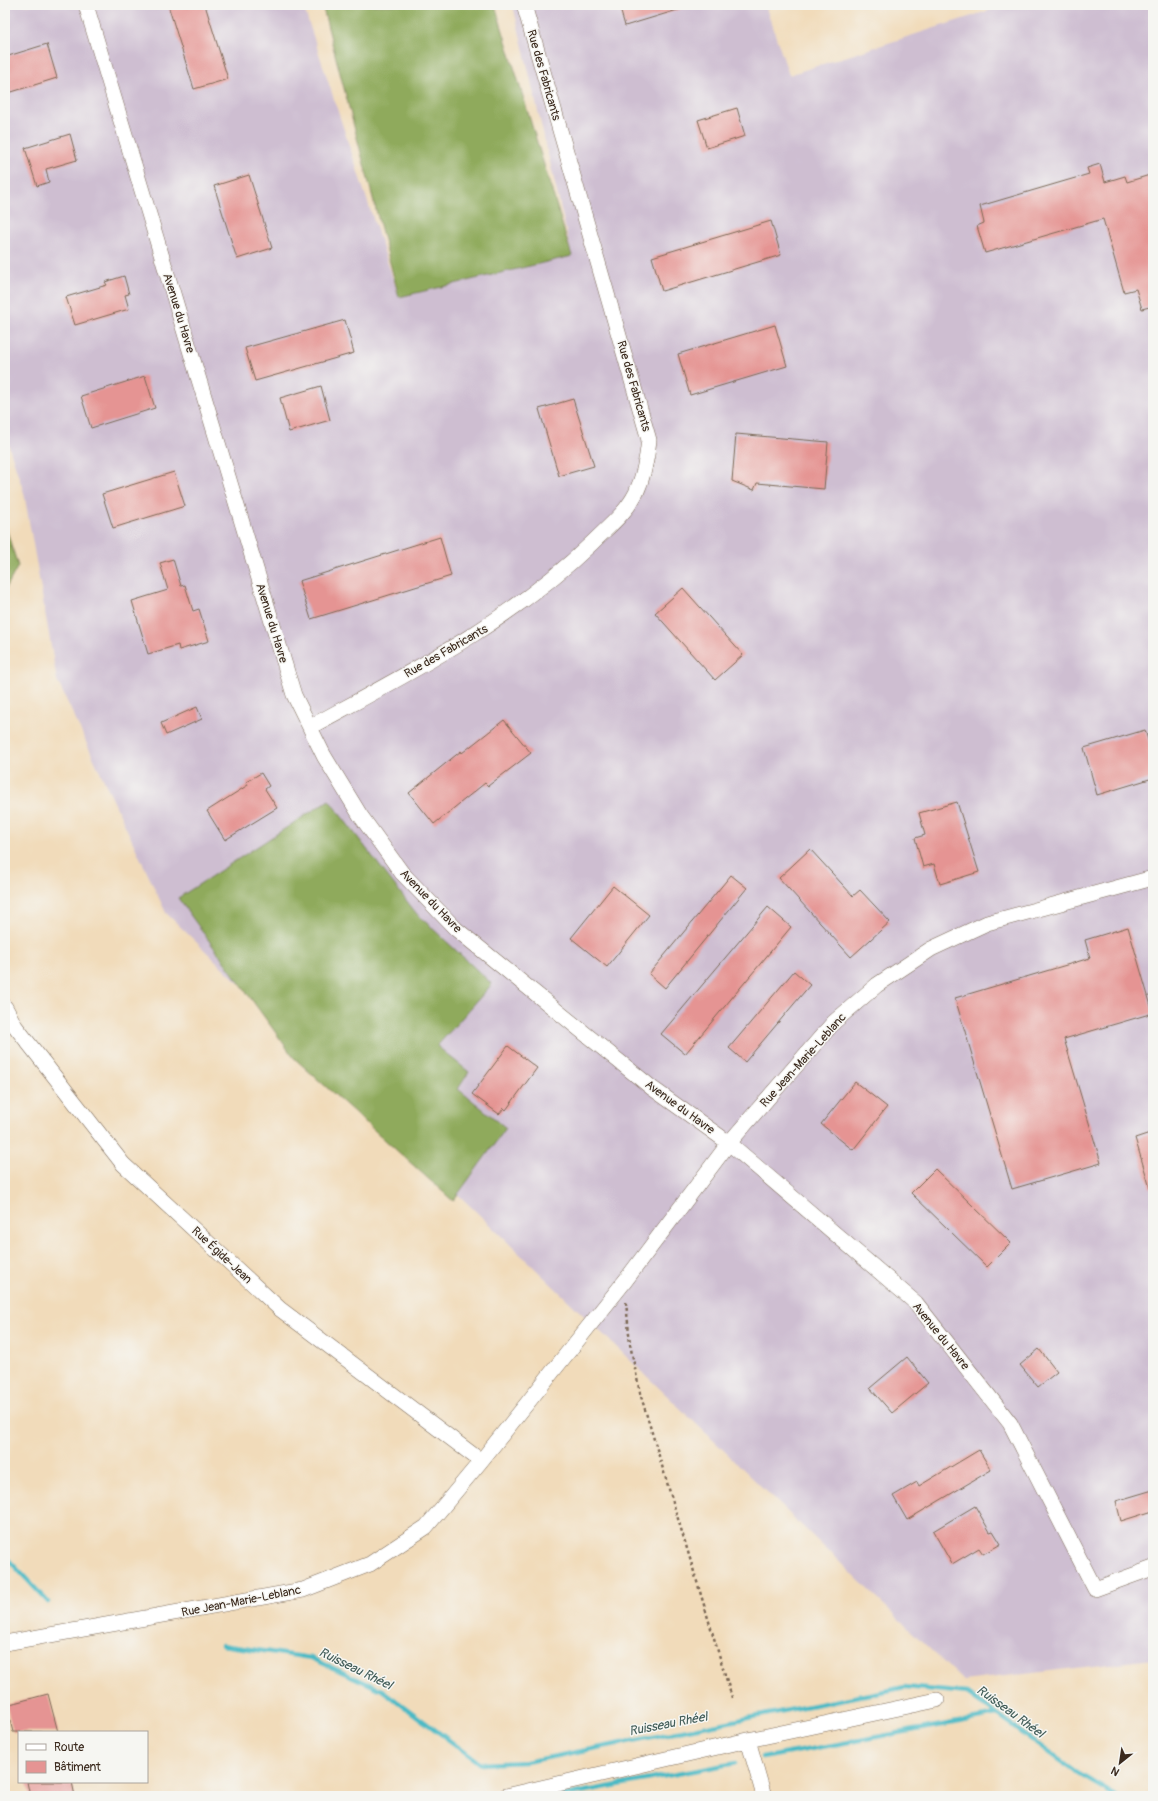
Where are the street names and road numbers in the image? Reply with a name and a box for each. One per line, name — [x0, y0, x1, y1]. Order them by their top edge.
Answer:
street label: Rue des Fabricants — [523, 28, 564, 123]
street label: Avenue du Havre — [159, 271, 198, 355]
street label: Rue des Fabricants — [613, 339, 654, 434]
street label: Avenue du Havre — [252, 581, 291, 665]
street label: Rue des Fabricants — [402, 621, 491, 681]
street label: Avenue du Havre — [397, 866, 465, 936]
street label: Rue Jean-Marie-Leblanc — [757, 1010, 850, 1111]
street label: Avenue du Havre — [642, 1077, 718, 1138]
street label: Rue Égide-Jean — [188, 1223, 256, 1287]
street label: Avenue du Havre — [909, 1300, 972, 1373]
street label: Rue Jean-Marie-Leblanc — [180, 1583, 302, 1620]

